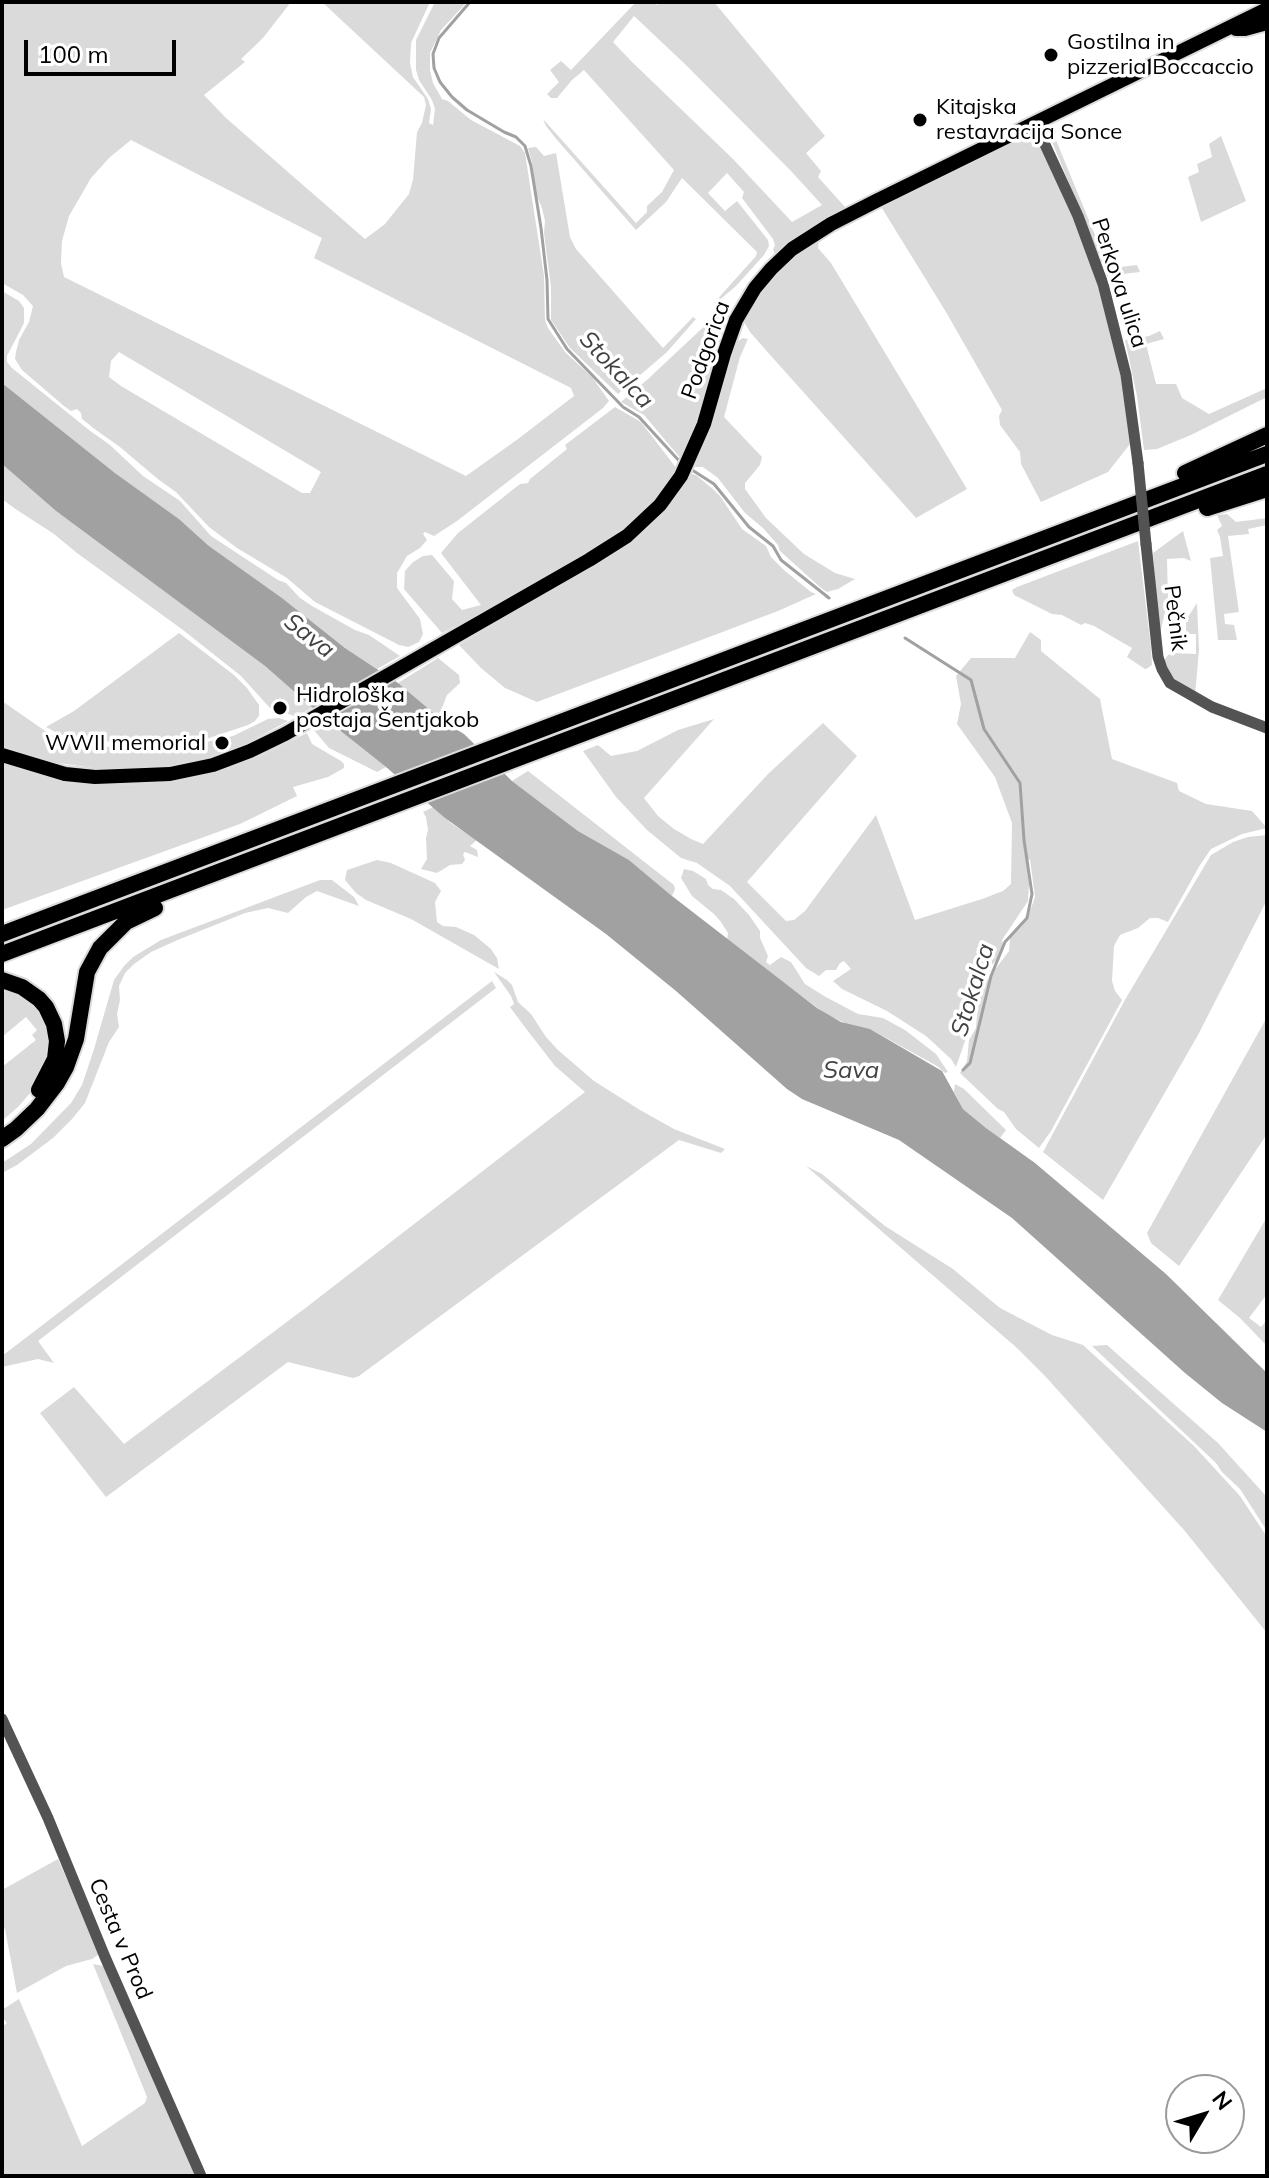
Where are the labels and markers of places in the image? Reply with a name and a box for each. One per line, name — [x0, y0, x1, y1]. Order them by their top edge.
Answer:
place label: Gostilna in pizzeria Boccaccio — [1067, 29, 1254, 80]
marker: Gostilna in pizzeria Boccaccio — [1042, 46, 1060, 64]
place label: Kitajska restavracija Sonce — [936, 94, 1122, 146]
marker: Kitajska restavracija Sonce — [911, 111, 929, 129]
place label: Hidrološka postaja Šentjakob — [296, 682, 479, 734]
marker: Hidrološka postaja Šentjakob — [271, 699, 289, 717]
place label: WWII memorial — [45, 730, 206, 756]
marker: WWII memorial — [213, 734, 231, 752]

